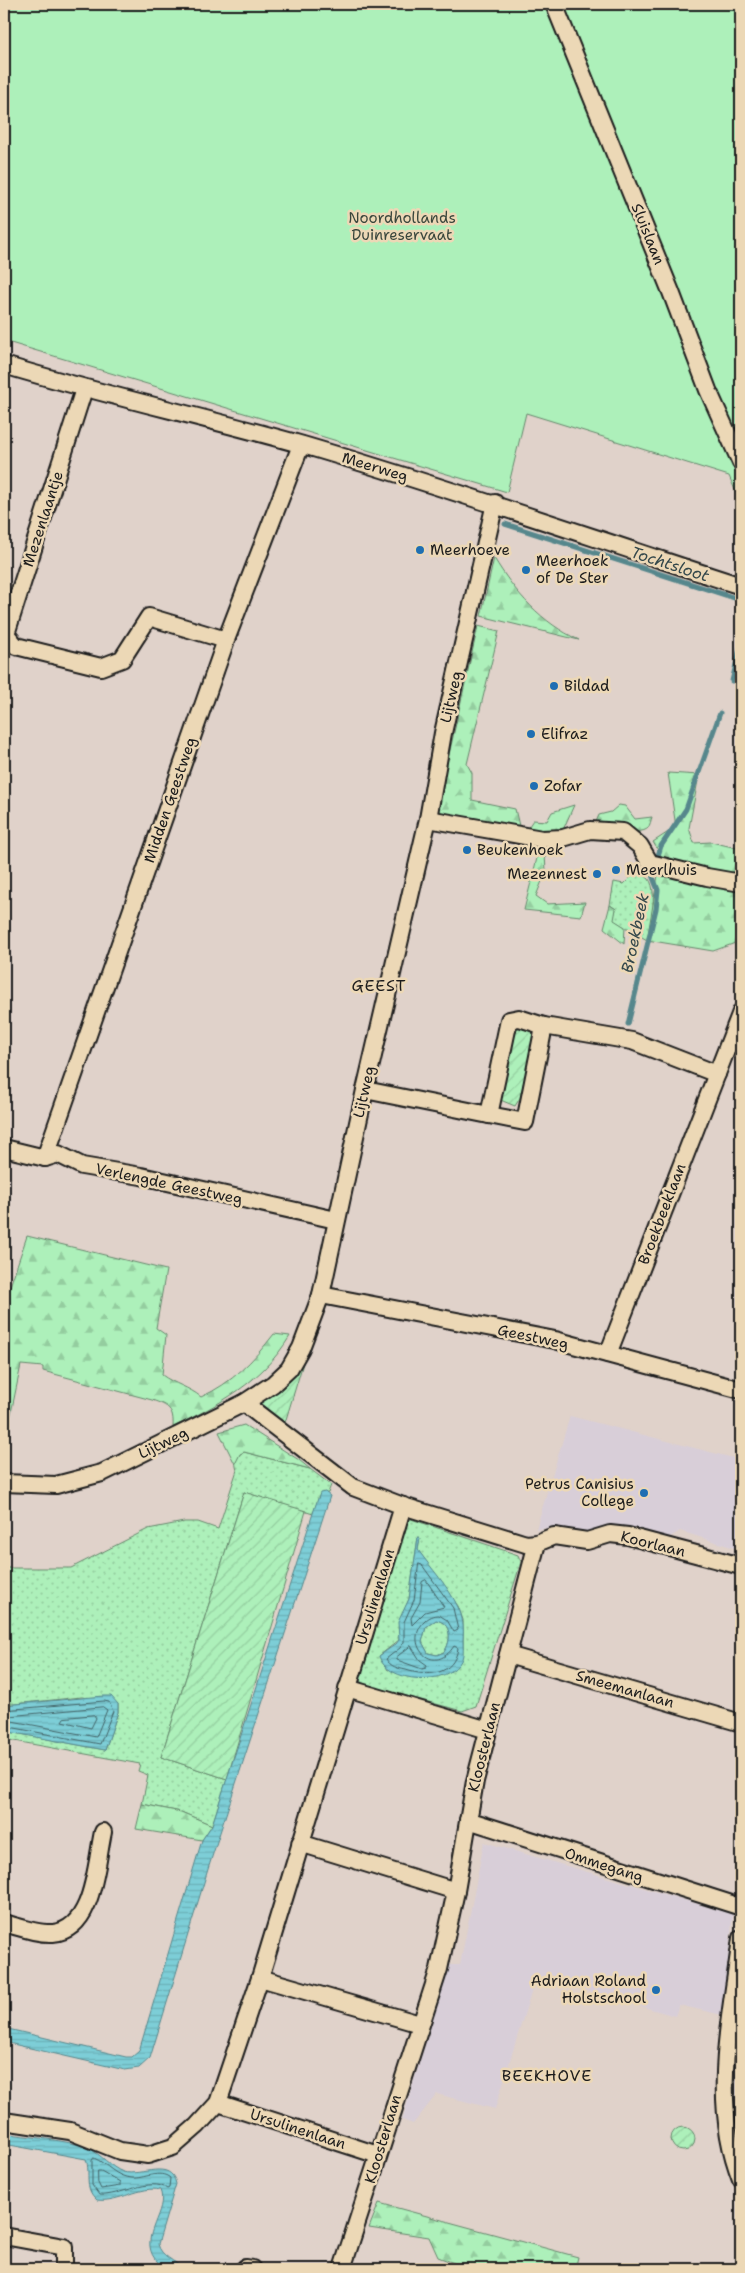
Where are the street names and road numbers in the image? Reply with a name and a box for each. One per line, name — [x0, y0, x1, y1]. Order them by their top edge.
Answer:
street label: Sluislaan — [627, 200, 669, 268]
street label: Meerweg — [339, 447, 411, 487]
street label: Mezenlaantje — [18, 469, 68, 569]
street label: Lijtweg — [435, 669, 467, 725]
street label: Midden Geestweg — [139, 734, 201, 866]
street label: Lijtweg — [348, 1064, 380, 1120]
street label: Verlengde Geestweg — [94, 1159, 244, 1209]
street label: Broekbeeklaan — [633, 1160, 691, 1268]
street label: Geestweg — [496, 1320, 570, 1354]
street label: Lijtweg — [135, 1422, 191, 1464]
street label: Koorlaan — [619, 1526, 687, 1562]
street label: Ursulinenlaan — [351, 1546, 399, 1648]
street label: Smeemanlaan — [574, 1665, 676, 1713]
street label: Kloosterlaan — [463, 1700, 505, 1794]
street label: Ommegang — [562, 1843, 646, 1887]
street label: Kloosterlaan — [360, 2092, 406, 2186]
street label: Ursulinenlaan — [248, 2104, 348, 2154]

